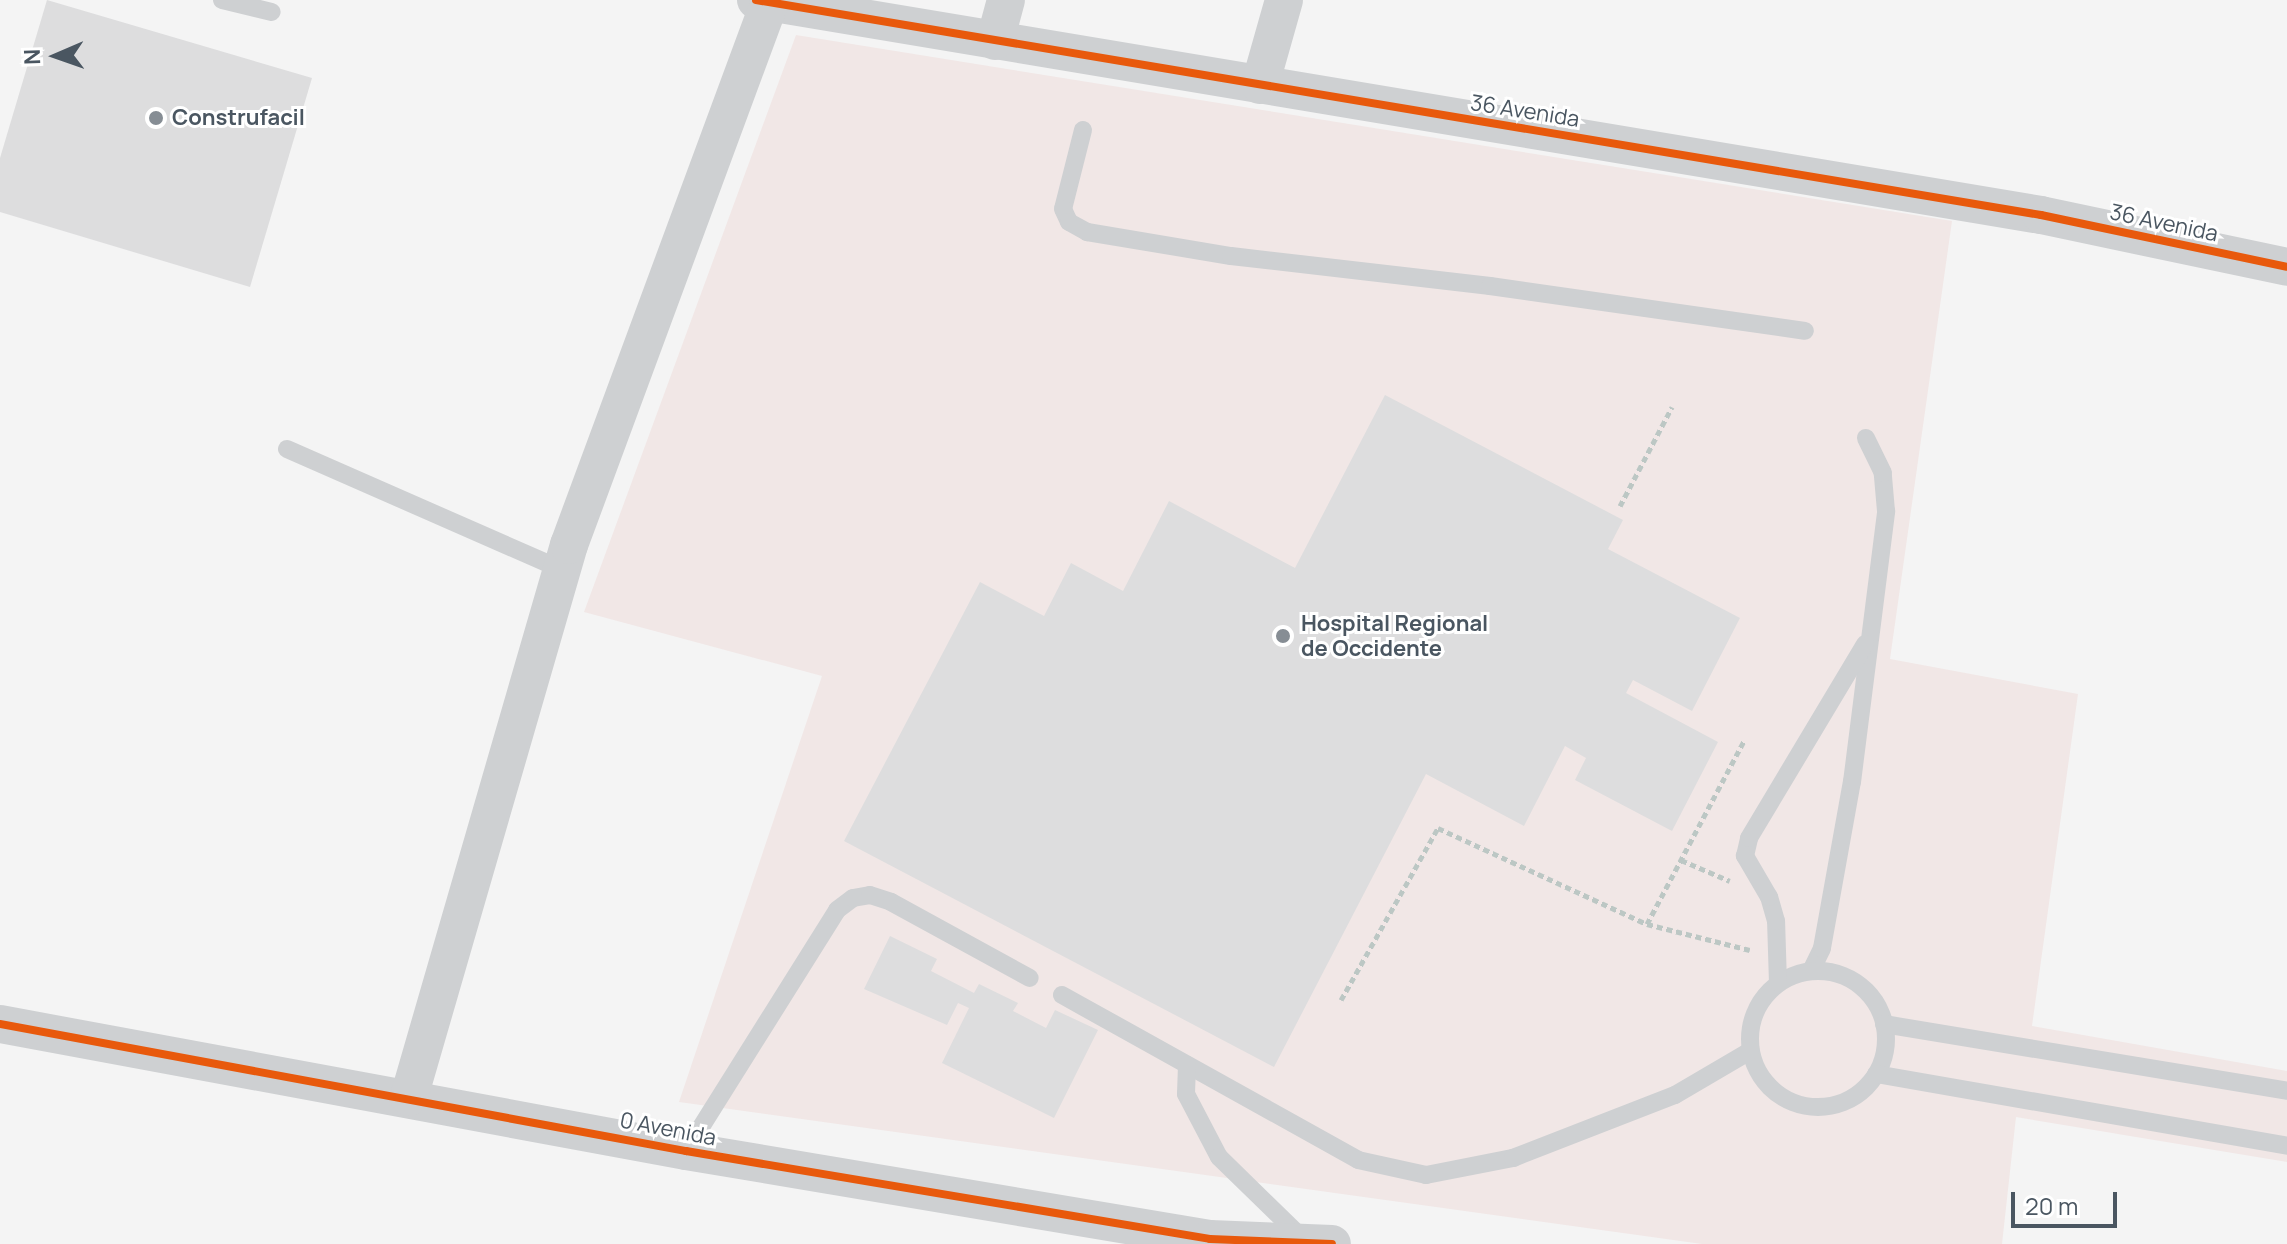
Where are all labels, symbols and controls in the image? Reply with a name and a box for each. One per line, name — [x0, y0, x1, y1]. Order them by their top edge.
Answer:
north arrow — [16, 16, 96, 96]
text: N — [17, 48, 47, 65]
street label: 36 Avenida — [1469, 89, 1581, 133]
place label: Construfacil — [172, 105, 305, 131]
marker: Construfacil — [147, 109, 165, 127]
street label: 36 Avenida — [2107, 199, 2221, 247]
place label: Hospital Regional de Occidente — [1301, 610, 1488, 662]
marker: Hospital Regional de Occidente — [1272, 625, 1294, 647]
street label: 0 Avenida — [618, 1107, 718, 1151]
scale bar — [2015, 1176, 2121, 1226]
text: 20 m — [2025, 1189, 2078, 1222]

